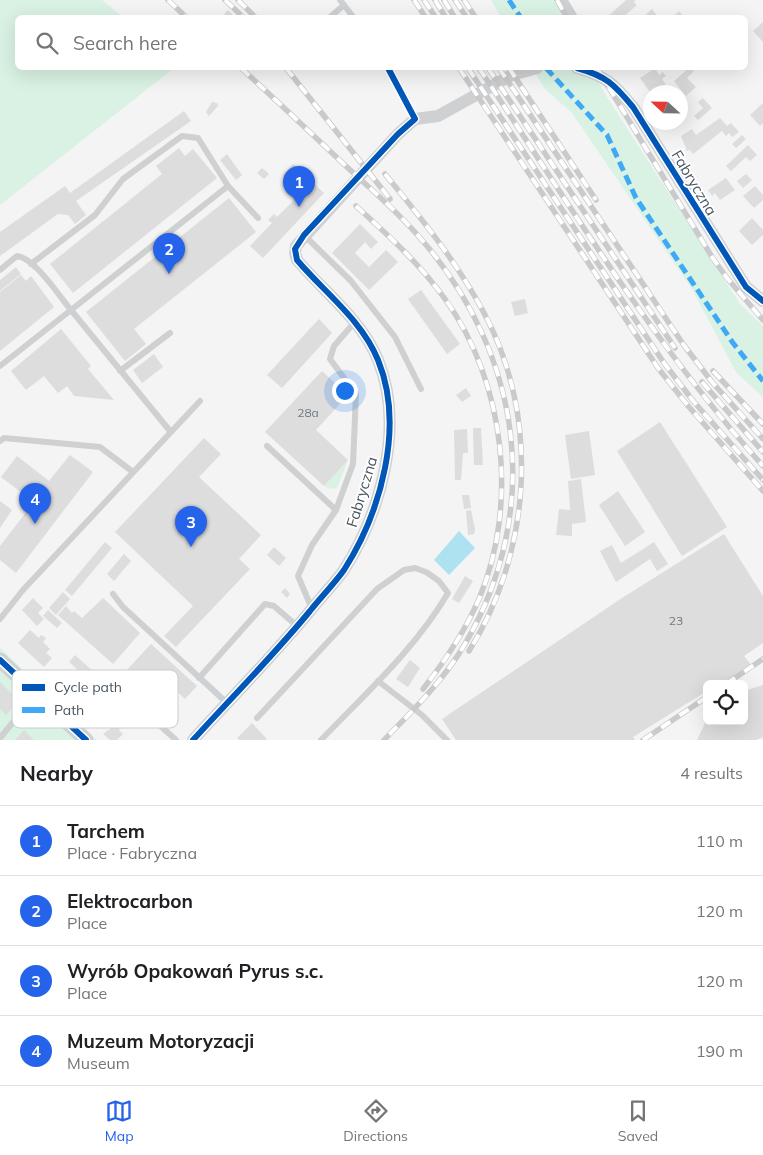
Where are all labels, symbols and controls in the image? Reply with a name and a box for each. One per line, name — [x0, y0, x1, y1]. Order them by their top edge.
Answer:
search box — [15, 15, 748, 70]
icon: search — [33, 29, 61, 57]
text: Search here — [73, 31, 177, 55]
north arrow — [643, 85, 688, 130]
street label: Fabryczna — [668, 147, 721, 219]
pin: 1 — [283, 166, 315, 207]
pin: 2 — [153, 233, 185, 274]
your location — [332, 378, 358, 404]
house number: 28a — [297, 405, 319, 420]
street label: Fabryczna — [342, 454, 381, 529]
pin: 4 — [19, 483, 51, 524]
pin: 3 — [175, 506, 207, 547]
house number: 23 — [669, 613, 683, 628]
legend — [12, 670, 178, 728]
text: Cycle path — [54, 678, 122, 696]
map controls — [703, 680, 748, 725]
button: locate — [703, 680, 748, 725]
text: Path — [54, 701, 84, 719]
text: Nearby — [20, 760, 93, 786]
text: 4 results — [680, 763, 743, 783]
text: Tarchem — [67, 819, 145, 843]
text: 1 — [31, 831, 41, 851]
text: 110 m — [696, 831, 743, 851]
text: Place · Fabryczna — [67, 843, 197, 863]
text: Elektrocarbon — [67, 889, 193, 913]
text: 2 — [31, 901, 41, 921]
text: 120 m — [696, 901, 743, 921]
text: Place — [67, 913, 107, 933]
text: Wyrób Opakowań Pyrus s.c. — [67, 959, 323, 983]
text: 3 — [31, 971, 41, 991]
text: 120 m — [696, 971, 743, 991]
text: Place — [67, 983, 107, 1003]
text: Muzeum Motoryzacji — [67, 1029, 254, 1053]
text: 4 — [31, 1041, 41, 1061]
text: 190 m — [696, 1041, 743, 1061]
text: Museum — [67, 1053, 130, 1073]
tab: Map — [105, 1097, 134, 1145]
tab: Directions — [343, 1097, 408, 1145]
tab: Saved — [618, 1097, 658, 1145]

